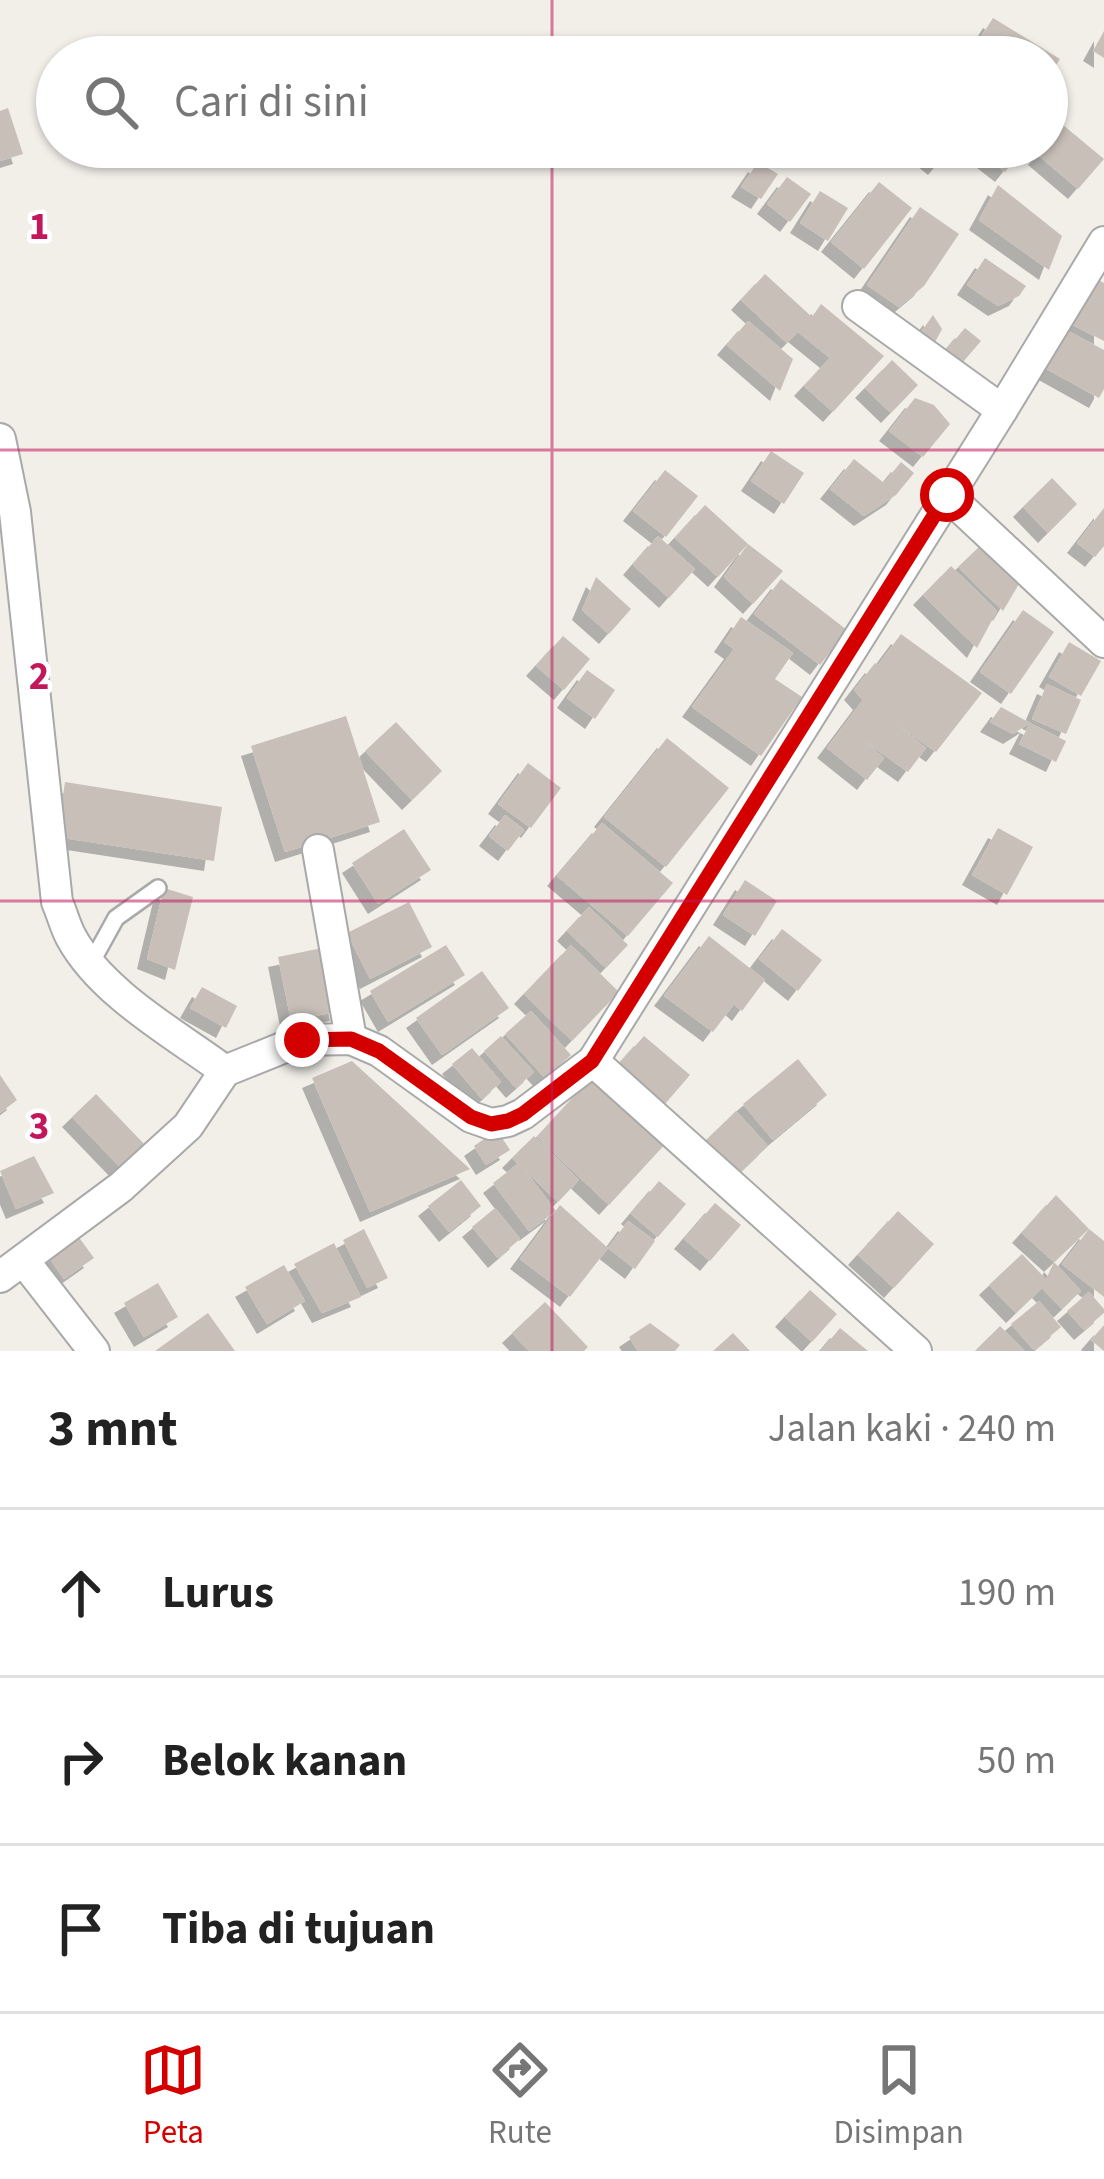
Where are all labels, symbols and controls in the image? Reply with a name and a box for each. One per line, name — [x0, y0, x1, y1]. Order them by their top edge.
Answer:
search box — [36, 36, 1068, 168]
icon: search — [78, 69, 144, 135]
text: Cari di sini — [174, 70, 369, 134]
text: 1 — [29, 199, 49, 255]
route start — [920, 468, 974, 522]
text: 2 — [29, 649, 49, 705]
route end — [275, 1013, 329, 1067]
text: 3 — [29, 1099, 49, 1155]
text: 3 mnt — [48, 1393, 178, 1465]
text: Jalan kaki · 240 m — [768, 1401, 1056, 1457]
icon: ahead — [48, 1560, 114, 1626]
text: Lurus — [162, 1561, 274, 1625]
text: 190 m — [958, 1565, 1056, 1621]
icon: right — [48, 1728, 114, 1794]
text: Belok kanan — [162, 1729, 407, 1793]
text: 50 m — [977, 1733, 1056, 1789]
icon: arrive — [48, 1896, 114, 1962]
text: Tiba di tujuan — [162, 1897, 435, 1961]
tab: Peta — [140, 2037, 206, 2156]
tab: Rute — [487, 2037, 553, 2156]
tab: Disimpan — [833, 2037, 964, 2156]

